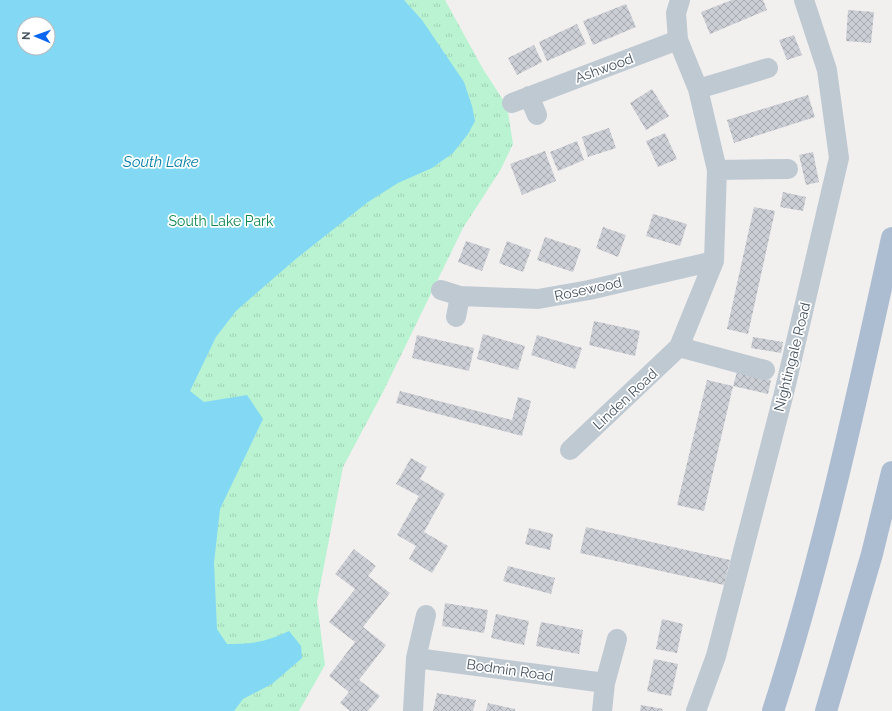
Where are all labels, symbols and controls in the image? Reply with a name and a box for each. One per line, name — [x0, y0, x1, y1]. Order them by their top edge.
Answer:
north arrow — [16, 16, 56, 56]
text: N — [20, 31, 33, 40]
street label: Ashwood — [573, 50, 635, 86]
water label: South Lake — [122, 153, 199, 171]
park label: South Lake Park — [169, 213, 274, 229]
street label: Rosewood — [553, 274, 623, 304]
street label: Nightingale Road — [771, 301, 813, 413]
street label: Linden Road — [590, 365, 660, 433]
street label: Bodmin Road — [466, 656, 554, 684]

